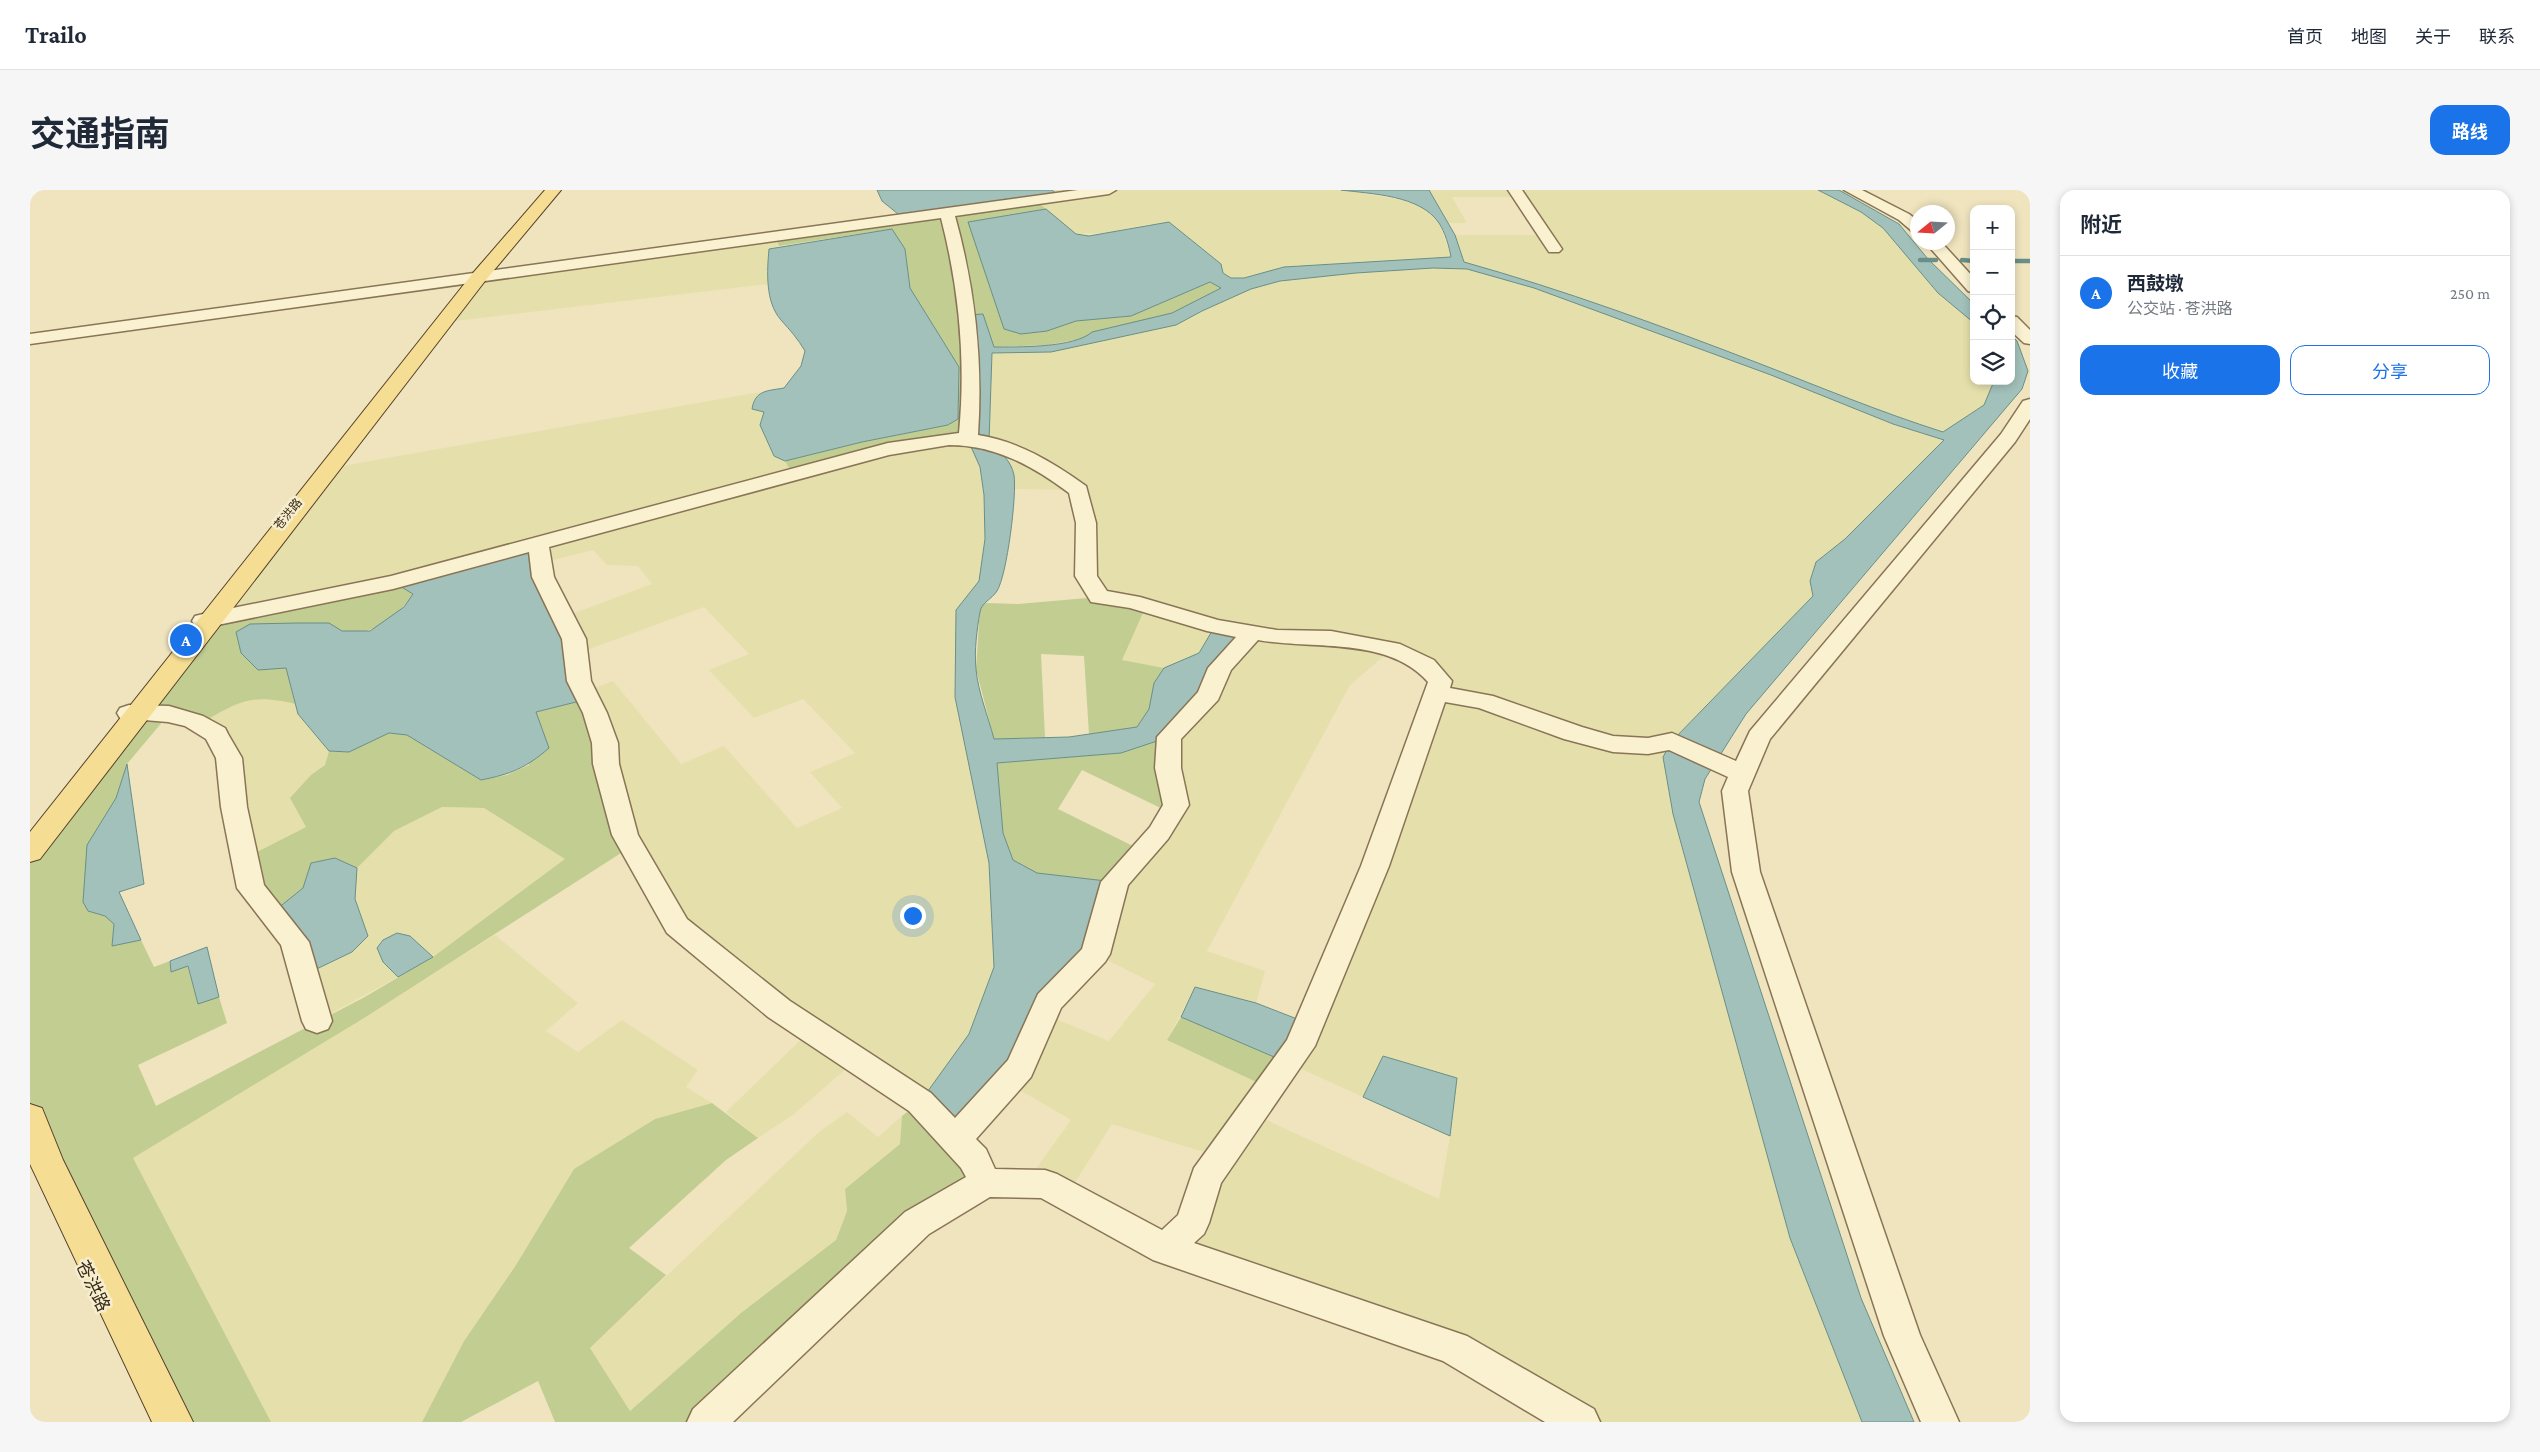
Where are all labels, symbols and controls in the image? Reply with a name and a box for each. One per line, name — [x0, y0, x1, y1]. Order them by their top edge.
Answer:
text: Trailo — [25, 21, 87, 48]
text: 首页 — [2287, 27, 2323, 47]
text: 地图 — [2351, 27, 2387, 47]
text: 关于 — [2415, 27, 2451, 47]
text: 联系 — [2479, 27, 2515, 47]
button: 路线 — [2430, 105, 2510, 155]
text: 交通指南 — [30, 115, 170, 154]
north arrow — [1910, 205, 1955, 250]
map controls — [1970, 205, 2015, 385]
button: + — [1970, 205, 2015, 250]
text: 附近 — [2080, 213, 2122, 237]
button: − — [1970, 250, 2015, 295]
text: 西鼓墩 — [2127, 273, 2184, 294]
text: A — [2091, 285, 2101, 302]
text: 250 m — [2450, 285, 2490, 302]
button: locate — [1970, 295, 2015, 340]
text: 公交站 · 苍洪路 — [2127, 300, 2233, 317]
button: layers — [1970, 340, 2015, 385]
button: 收藏 — [2080, 345, 2280, 395]
button: 分享 — [2290, 345, 2490, 395]
street label: 苍洪路 — [271, 496, 305, 532]
pin: A — [170, 621, 202, 659]
your location — [900, 903, 926, 929]
street label: 苍洪路 — [72, 1257, 114, 1315]

